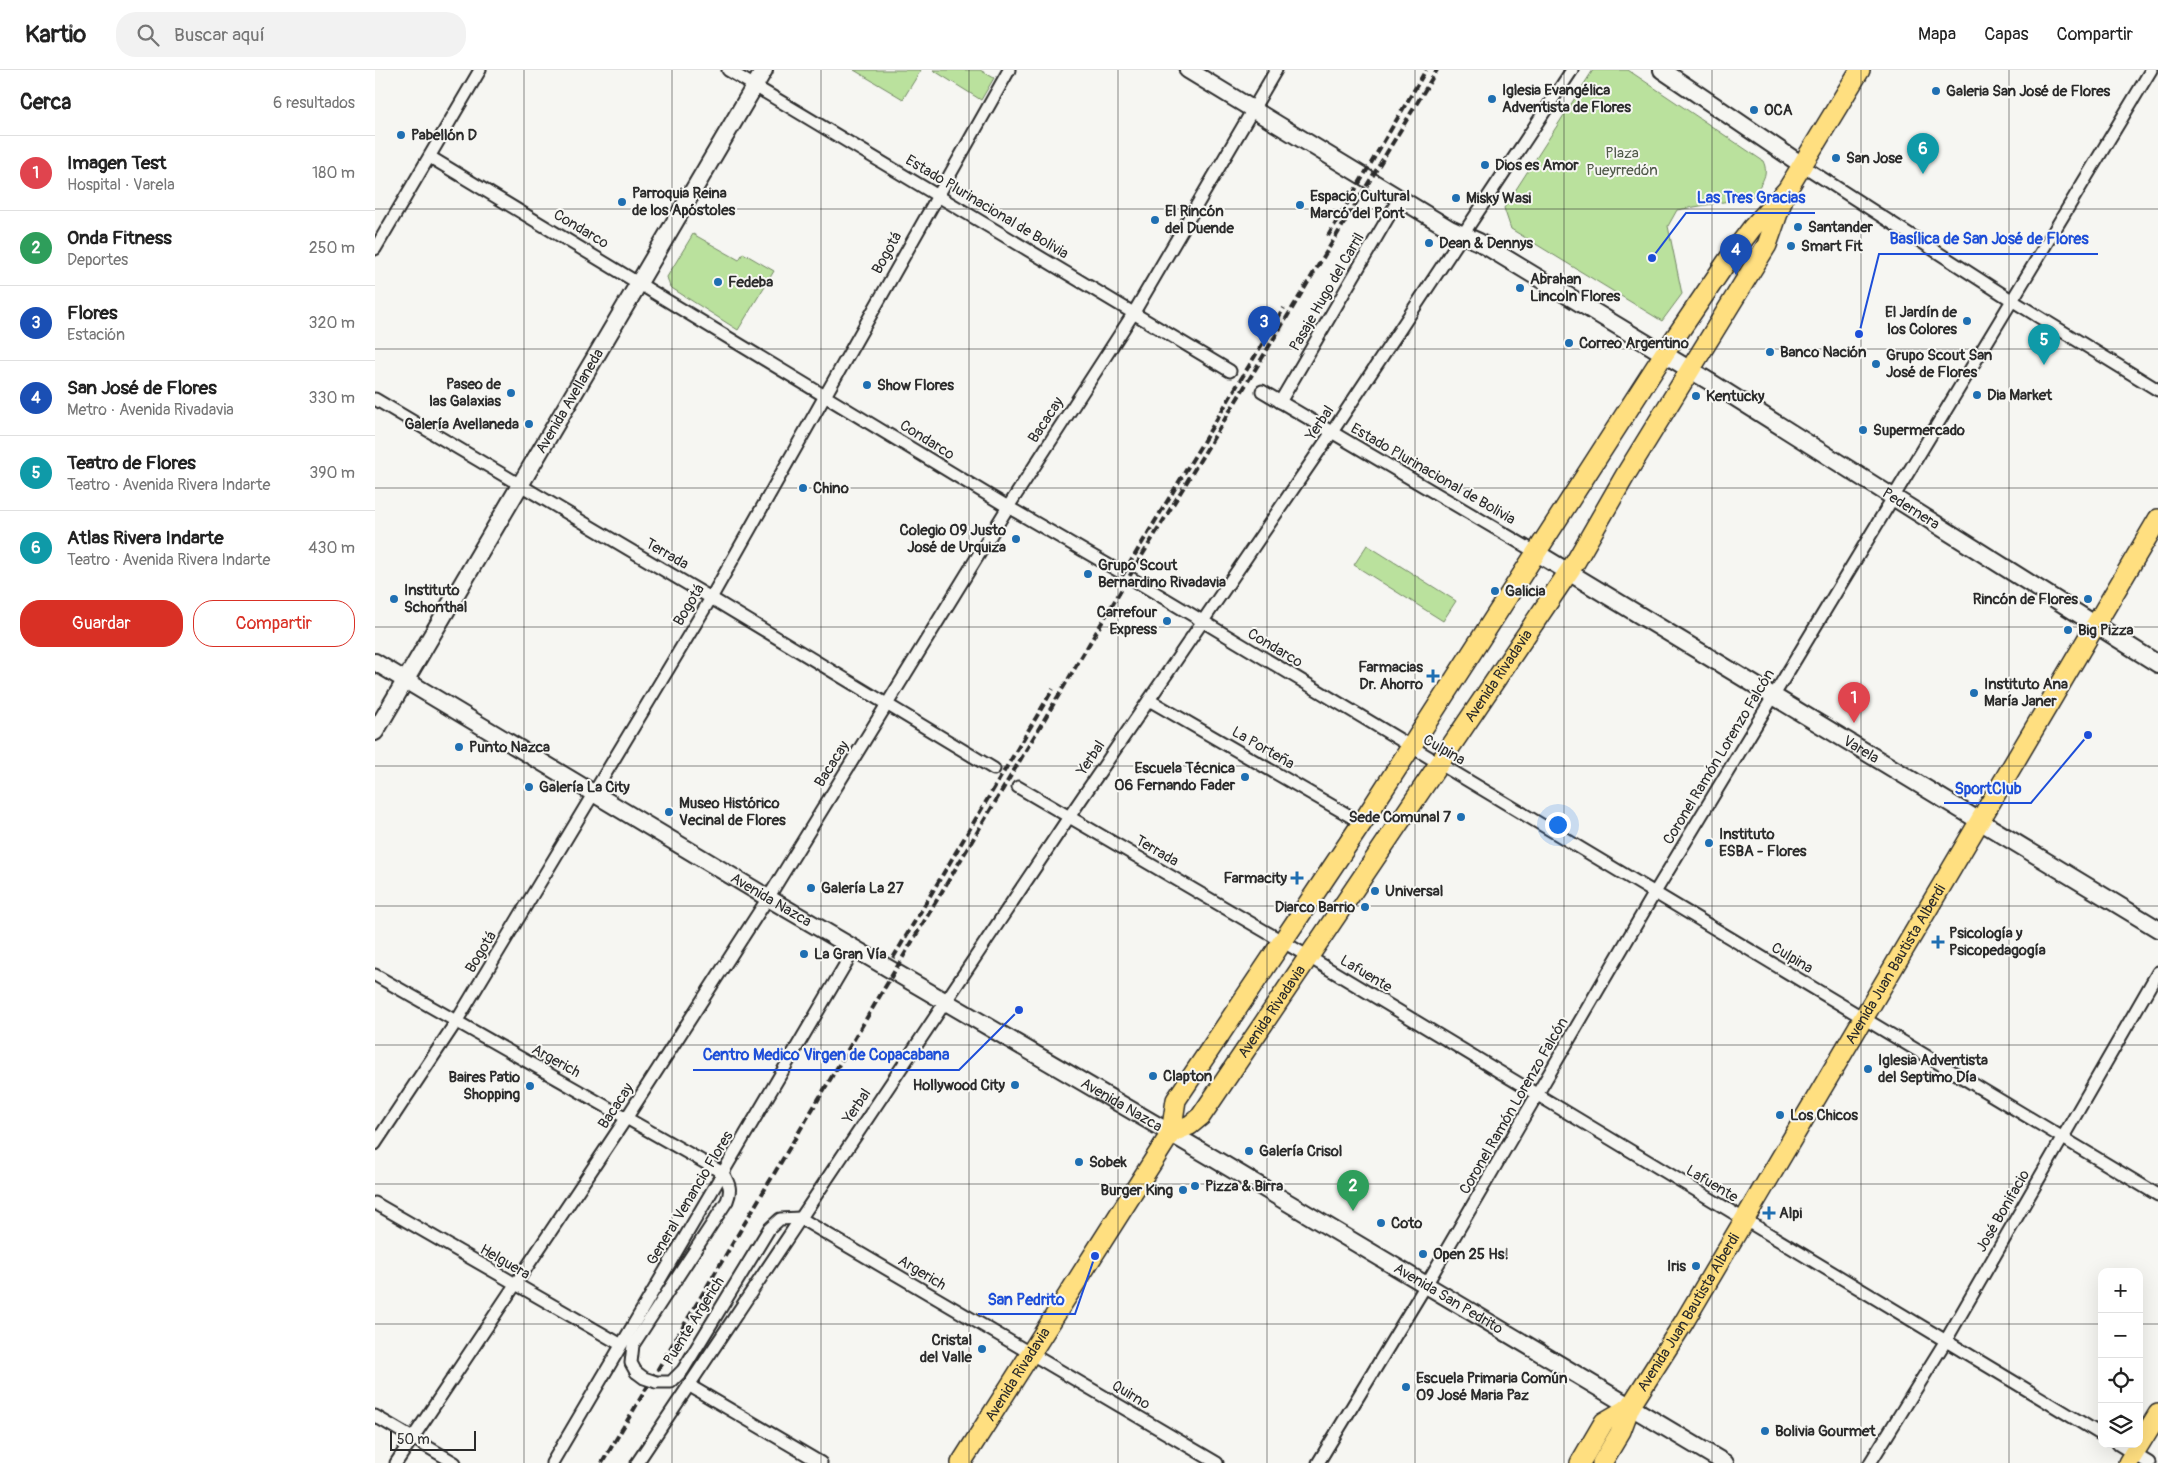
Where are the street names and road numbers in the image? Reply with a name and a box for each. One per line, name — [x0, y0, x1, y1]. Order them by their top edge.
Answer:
street label: Estado Plurinacional de Bolivia — [902, 151, 1072, 263]
street label: Condarco — [550, 205, 612, 253]
street label: Bogotá — [868, 229, 906, 277]
street label: Pasaje Hugo del Carril — [1285, 230, 1369, 354]
street label: Avenida Avellaneda — [531, 345, 608, 457]
street label: Bacacay — [1024, 393, 1068, 447]
street label: Yerbal — [1301, 402, 1338, 445]
street label: Condarco — [896, 416, 958, 464]
street label: Estado Plurinacional de Bolivia — [1347, 419, 1519, 529]
street label: Pedernera — [1879, 483, 1943, 534]
street label: Terrada — [642, 534, 692, 574]
street label: Bogotá — [669, 581, 709, 629]
street label: Condarco — [1244, 624, 1306, 672]
street label: Avenida Rivadavia — [1460, 626, 1536, 726]
street label: Coronel Ramón Lorenzo Falcón — [1659, 666, 1779, 848]
street label: La Porteña — [1228, 722, 1298, 774]
street label: Culpina — [1420, 730, 1468, 770]
street label: Varela — [1840, 731, 1883, 768]
street label: Bacacay — [810, 737, 854, 791]
street label: Yerbal — [1072, 737, 1109, 780]
street label: Terrada — [1132, 831, 1182, 871]
street label: Avenida Nazca — [727, 868, 815, 931]
street label: Avenida Juan Bautista Alberdi — [1841, 881, 1950, 1048]
street label: Bogotá — [461, 928, 501, 976]
street label: Culpina — [1768, 938, 1816, 978]
street label: Lafuente — [1337, 951, 1396, 997]
street label: Avenida Rivadavia — [1234, 961, 1310, 1061]
street label: Coronel Ramón Lorenzo Falcón — [1455, 1014, 1573, 1198]
street label: Argerich — [528, 1040, 584, 1082]
street label: Avenida Nazca — [1078, 1073, 1166, 1136]
street label: Bacacay — [594, 1079, 638, 1133]
street label: Yerbal — [838, 1085, 875, 1128]
street label: General Venancio Flores — [642, 1127, 738, 1268]
street label: Lafuente — [1683, 1161, 1742, 1207]
street label: José Bonifacio — [1972, 1167, 2034, 1255]
street label: Avenida Juan Bautista Alberdi — [1633, 1229, 1744, 1395]
street label: Helguera — [477, 1240, 533, 1284]
street label: Argerich — [895, 1251, 949, 1295]
street label: Avenida San Pedrito — [1391, 1259, 1507, 1338]
street label: Puente Argerich — [659, 1273, 729, 1369]
street label: Avenida Rivadavia — [980, 1324, 1054, 1425]
street label: Quirno — [1108, 1376, 1154, 1414]

